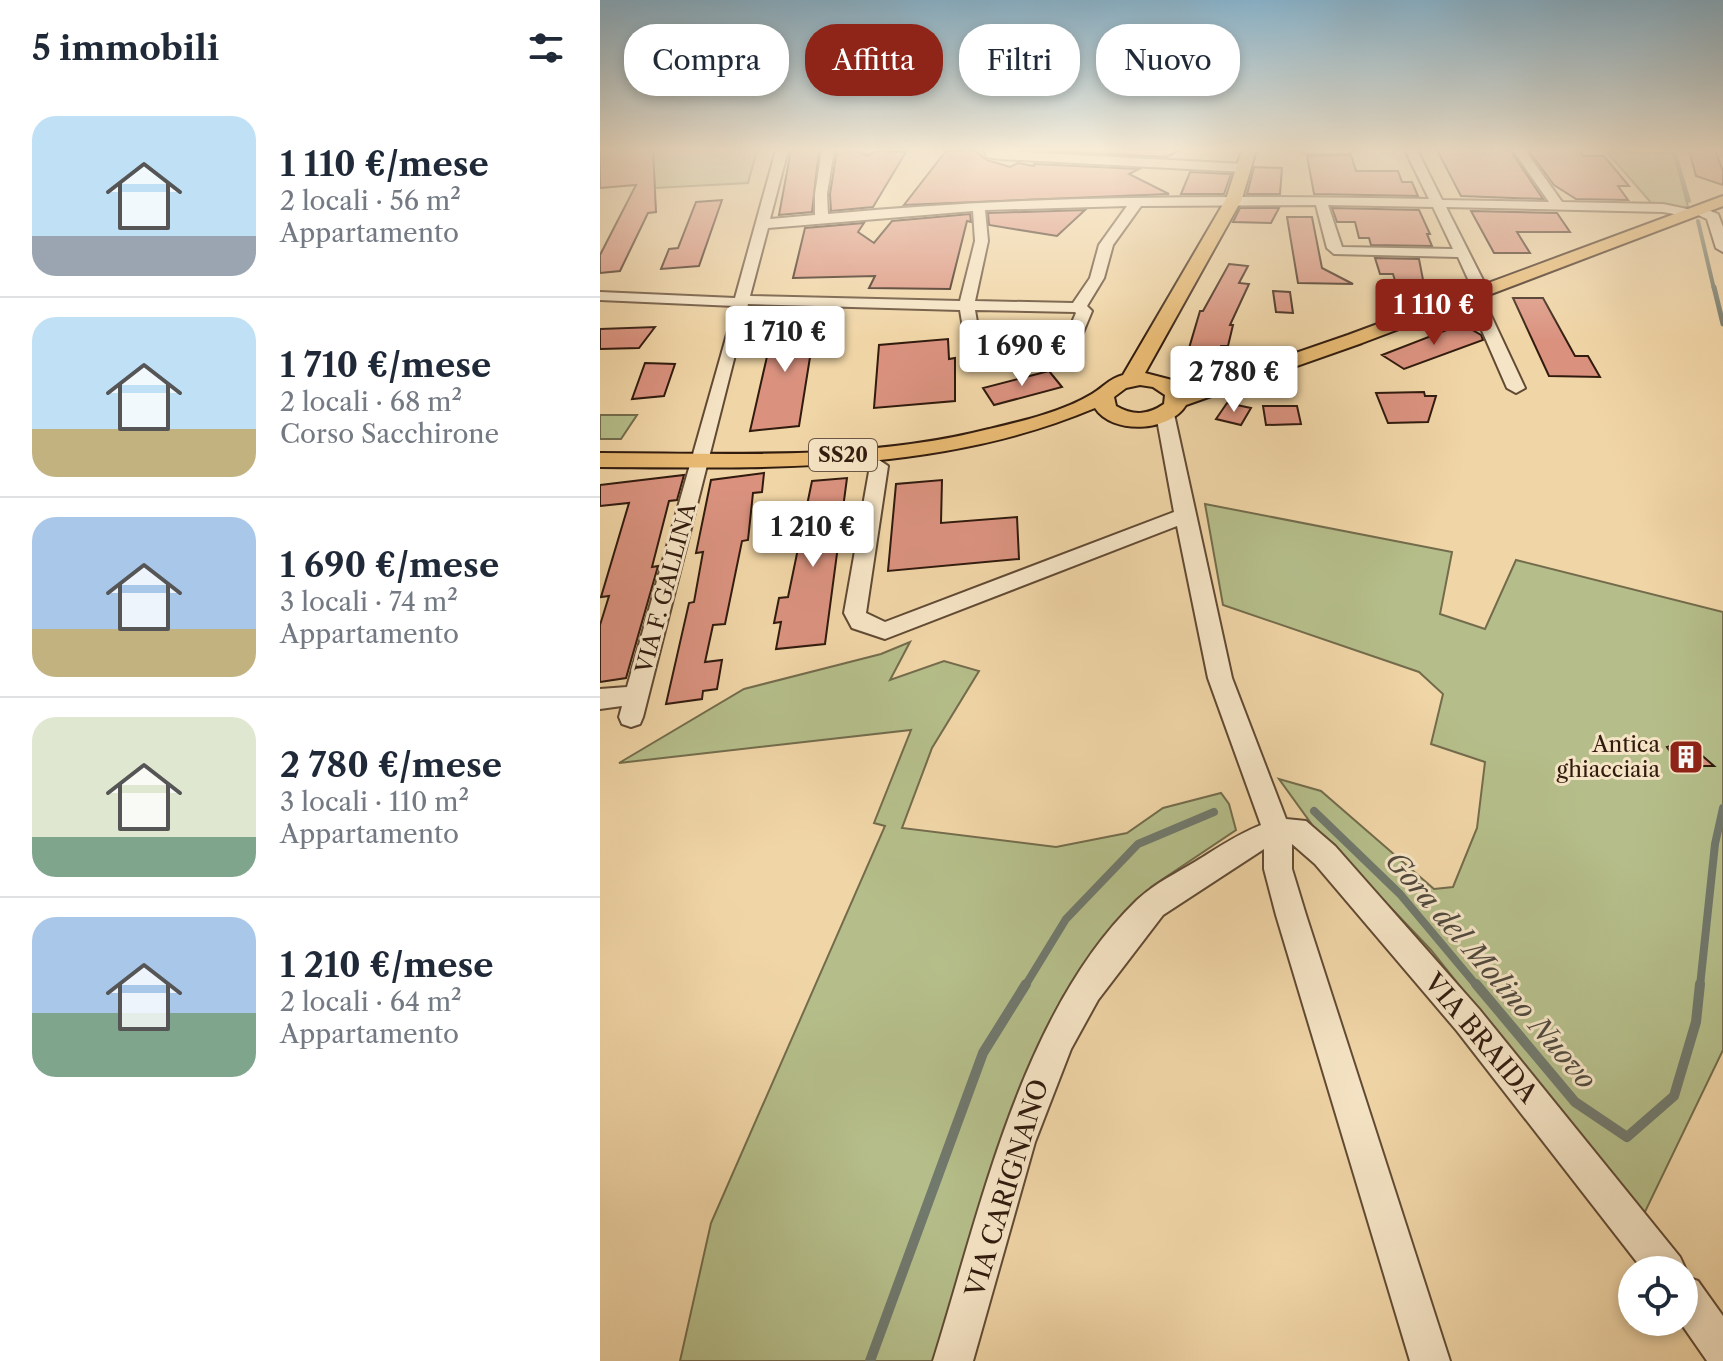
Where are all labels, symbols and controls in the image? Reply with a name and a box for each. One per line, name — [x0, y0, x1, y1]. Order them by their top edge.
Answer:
chip: Compra — [624, 24, 789, 96]
chip: Affitta — [805, 24, 943, 96]
chip: Filtri — [959, 24, 1080, 96]
chip: Nuovo — [1096, 24, 1240, 96]
icon: filters — [524, 26, 568, 70]
text: 5 immobili — [32, 27, 219, 69]
text: 1 110 €/mese — [280, 143, 489, 185]
icon: home — [96, 148, 192, 244]
text: 2 locali · 56 m² — [280, 185, 461, 217]
text: Appartamento — [280, 217, 459, 249]
pin: 1 110 € — [1360, 279, 1508, 347]
text: 1 110 € — [1394, 289, 1475, 321]
pin: 1 710 € — [711, 306, 859, 374]
text: 1 710 € — [744, 316, 826, 348]
pin: 1 690 € — [948, 320, 1096, 388]
text: 1 690 € — [978, 330, 1066, 362]
text: 1 710 €/mese — [280, 344, 491, 386]
pin: 2 780 € — [1160, 346, 1308, 414]
icon: home — [96, 349, 192, 445]
text: 2 780 € — [1188, 356, 1280, 388]
text: 2 locali · 68 m² — [280, 386, 462, 418]
text: Corso Sacchirone — [280, 418, 499, 450]
road number: SS20 — [809, 439, 877, 471]
street label: VIA F. GALLINA — [630, 499, 702, 677]
pin: 1 210 € — [739, 501, 887, 569]
text: 1 210 € — [771, 511, 855, 543]
text: 1 690 €/mese — [280, 544, 499, 586]
icon: home — [96, 549, 192, 645]
text: 3 locali · 74 m² — [280, 586, 458, 618]
text: Appartamento — [280, 618, 459, 650]
place label: Antica ghiacciaia — [1557, 731, 1660, 783]
building icon: Antica ghiacciaia — [1667, 738, 1705, 776]
text: 2 780 €/mese — [280, 744, 502, 786]
icon: home — [96, 749, 192, 845]
text: 3 locali · 110 m² — [280, 786, 469, 818]
text: Appartamento — [280, 818, 459, 850]
water label: Gora del Molino Nuovo — [1378, 844, 1604, 1096]
text: 1 210 €/mese — [280, 944, 494, 986]
icon: home — [96, 949, 192, 1045]
street label: VIA BRAIDA — [1417, 966, 1545, 1110]
text: 2 locali · 64 m² — [280, 986, 462, 1018]
text: Appartamento — [280, 1018, 459, 1050]
street label: VIA CARIGNANO — [958, 1075, 1055, 1302]
map controls — [1618, 1256, 1698, 1336]
button: locate — [1618, 1256, 1698, 1336]

